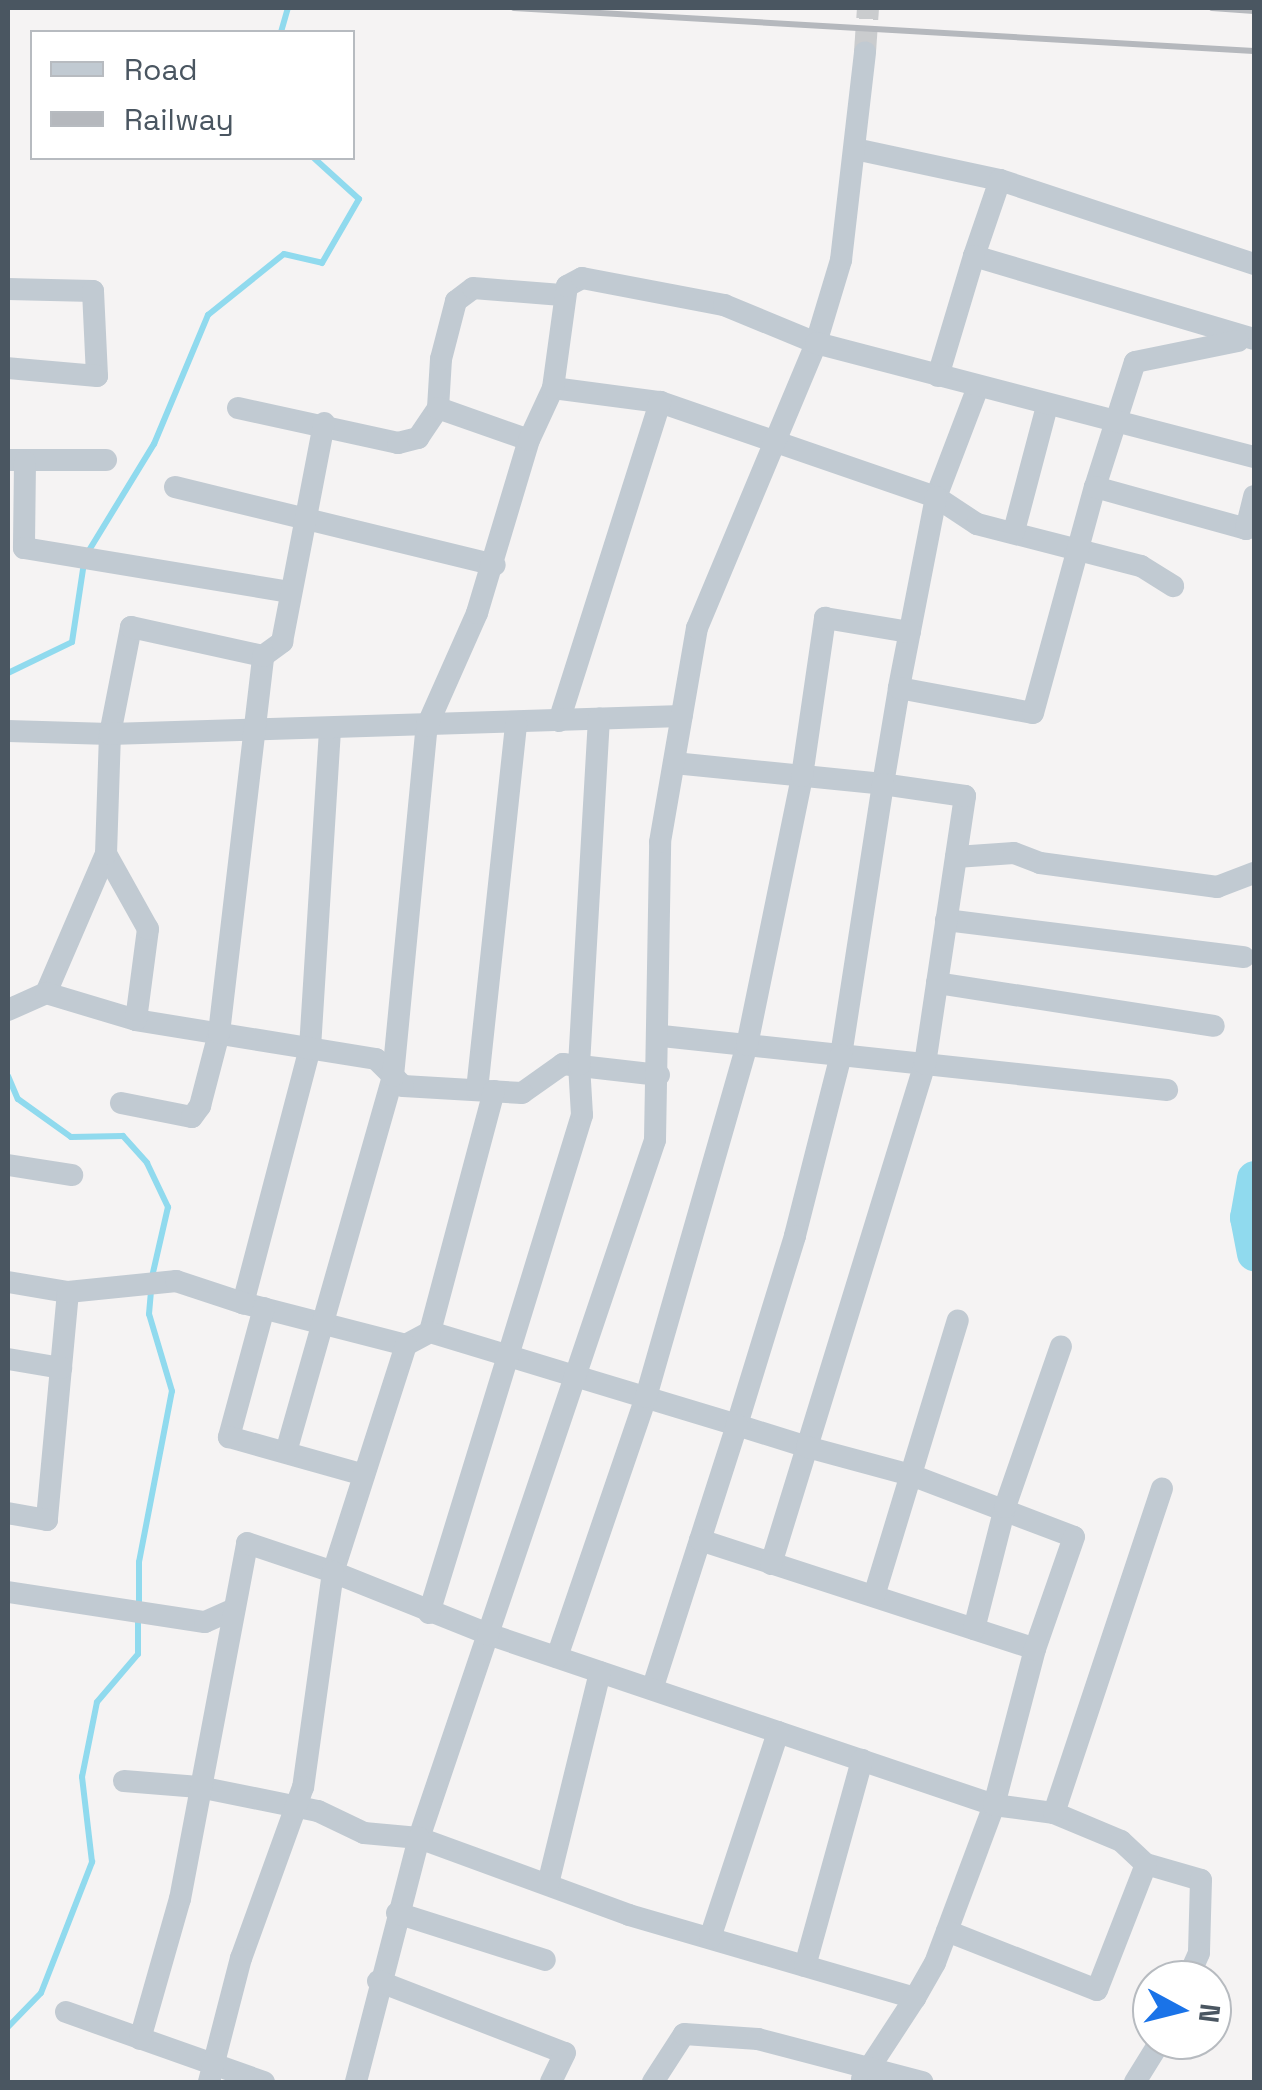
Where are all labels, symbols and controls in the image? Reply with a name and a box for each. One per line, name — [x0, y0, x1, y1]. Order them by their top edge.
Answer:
legend — [30, 30, 355, 160]
text: Road — [124, 50, 198, 89]
text: Railway — [124, 100, 234, 139]
north arrow — [1132, 1960, 1232, 2060]
text: N — [1191, 2002, 1229, 2025]

